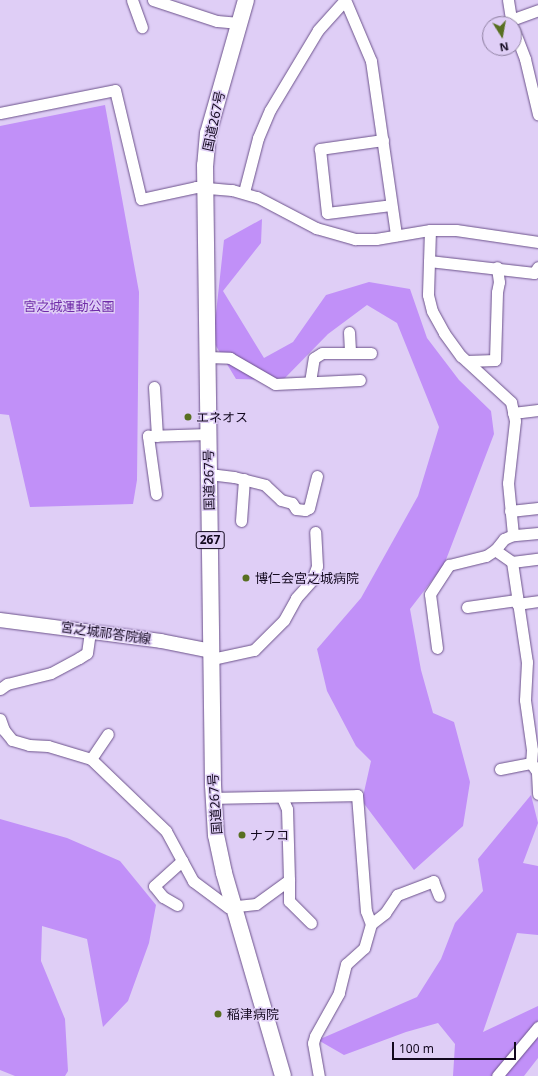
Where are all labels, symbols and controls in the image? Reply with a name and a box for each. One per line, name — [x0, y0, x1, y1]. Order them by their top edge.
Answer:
north arrow — [482, 16, 522, 56]
text: N — [498, 39, 510, 56]
street label: 国道267号 — [200, 89, 228, 153]
park label: 宮之城運動公園 — [24, 298, 114, 314]
place label: エネオス — [196, 409, 248, 425]
marker: エネオス — [183, 412, 193, 422]
street label: 国道267号 — [201, 449, 217, 511]
road number: 267 — [195, 530, 225, 550]
place label: 博仁会宮之城病院 — [255, 570, 359, 586]
marker: 博仁会宮之城病院 — [240, 572, 252, 584]
street label: 宮之城祁答院線 — [60, 619, 152, 647]
street label: 国道267号 — [205, 773, 225, 835]
place label: ナフコ — [250, 827, 289, 843]
marker: ナフコ — [237, 830, 247, 840]
place label: 稲津病院 — [227, 1006, 279, 1022]
marker: 稲津病院 — [212, 1008, 224, 1020]
scale bar — [394, 1034, 518, 1060]
text: 100 m — [399, 1040, 434, 1057]

